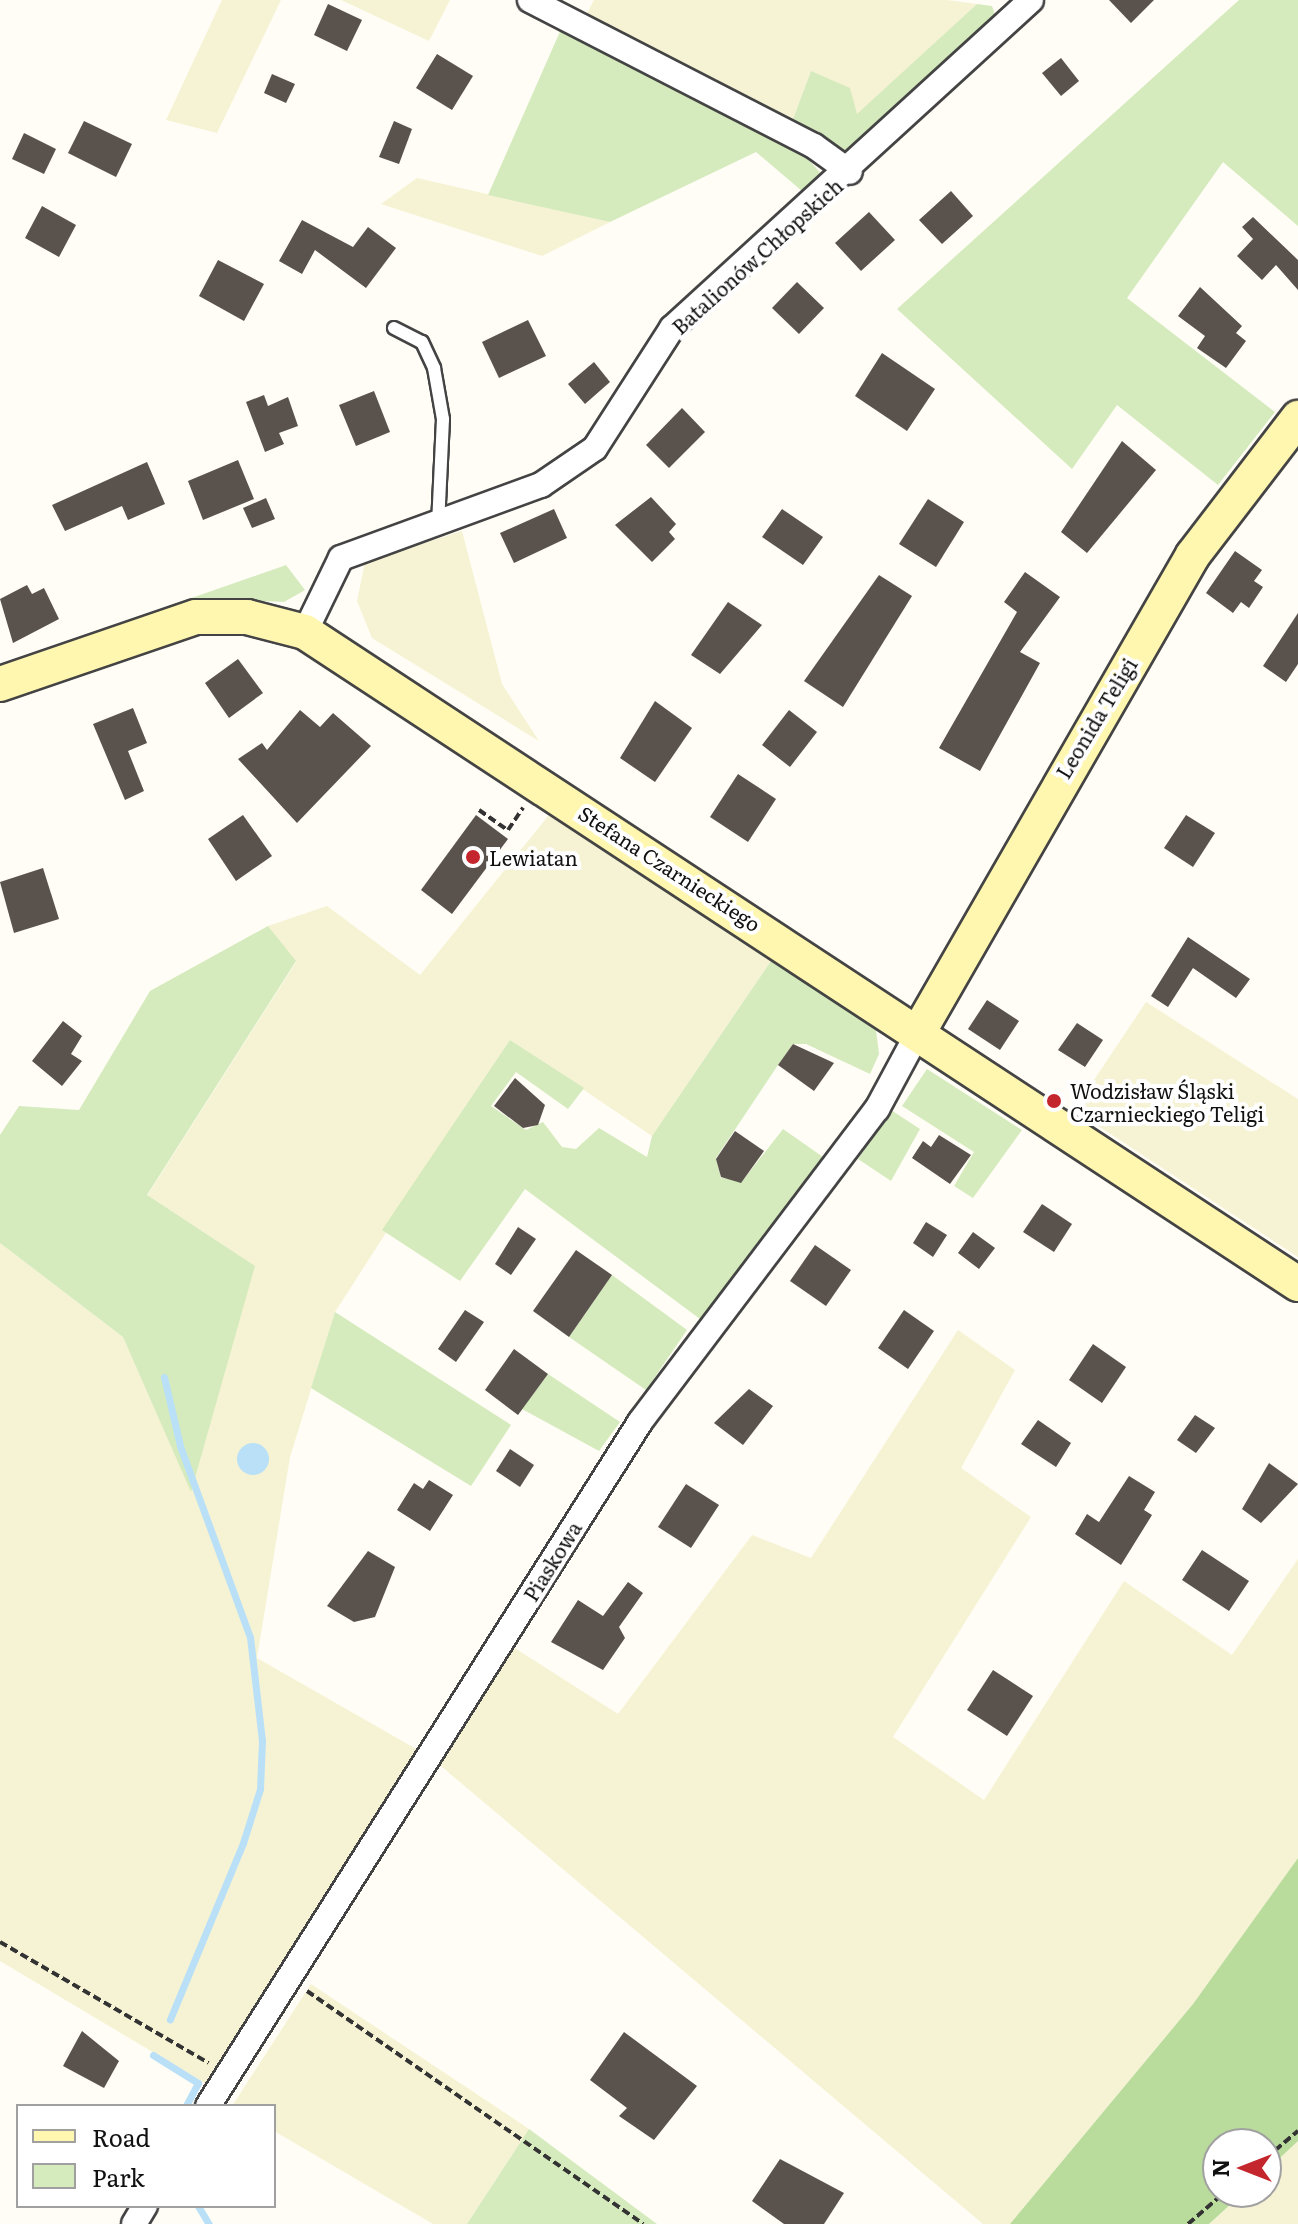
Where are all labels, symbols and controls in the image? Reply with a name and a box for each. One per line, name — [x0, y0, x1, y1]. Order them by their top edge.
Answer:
street label: Batalionów Chłopskich — [667, 173, 847, 339]
street label: Leonida Teligi — [1051, 653, 1141, 783]
street label: Stefana Czarnieckiego — [575, 800, 765, 936]
place label: Lewiatan — [489, 845, 578, 869]
marker: Lewiatan — [464, 848, 482, 866]
place label: Wodzisław Śląski Czarnieckiego Teligi — [1070, 1078, 1264, 1125]
marker: Wodzisław Śląski Czarnieckiego Teligi — [1045, 1092, 1063, 1110]
street label: Piaskowa — [518, 1517, 586, 1605]
legend — [16, 2104, 276, 2208]
text: Road — [92, 2119, 150, 2154]
north arrow — [1202, 2128, 1282, 2208]
text: Park — [92, 2159, 145, 2194]
text: N — [1203, 2159, 1236, 2177]

